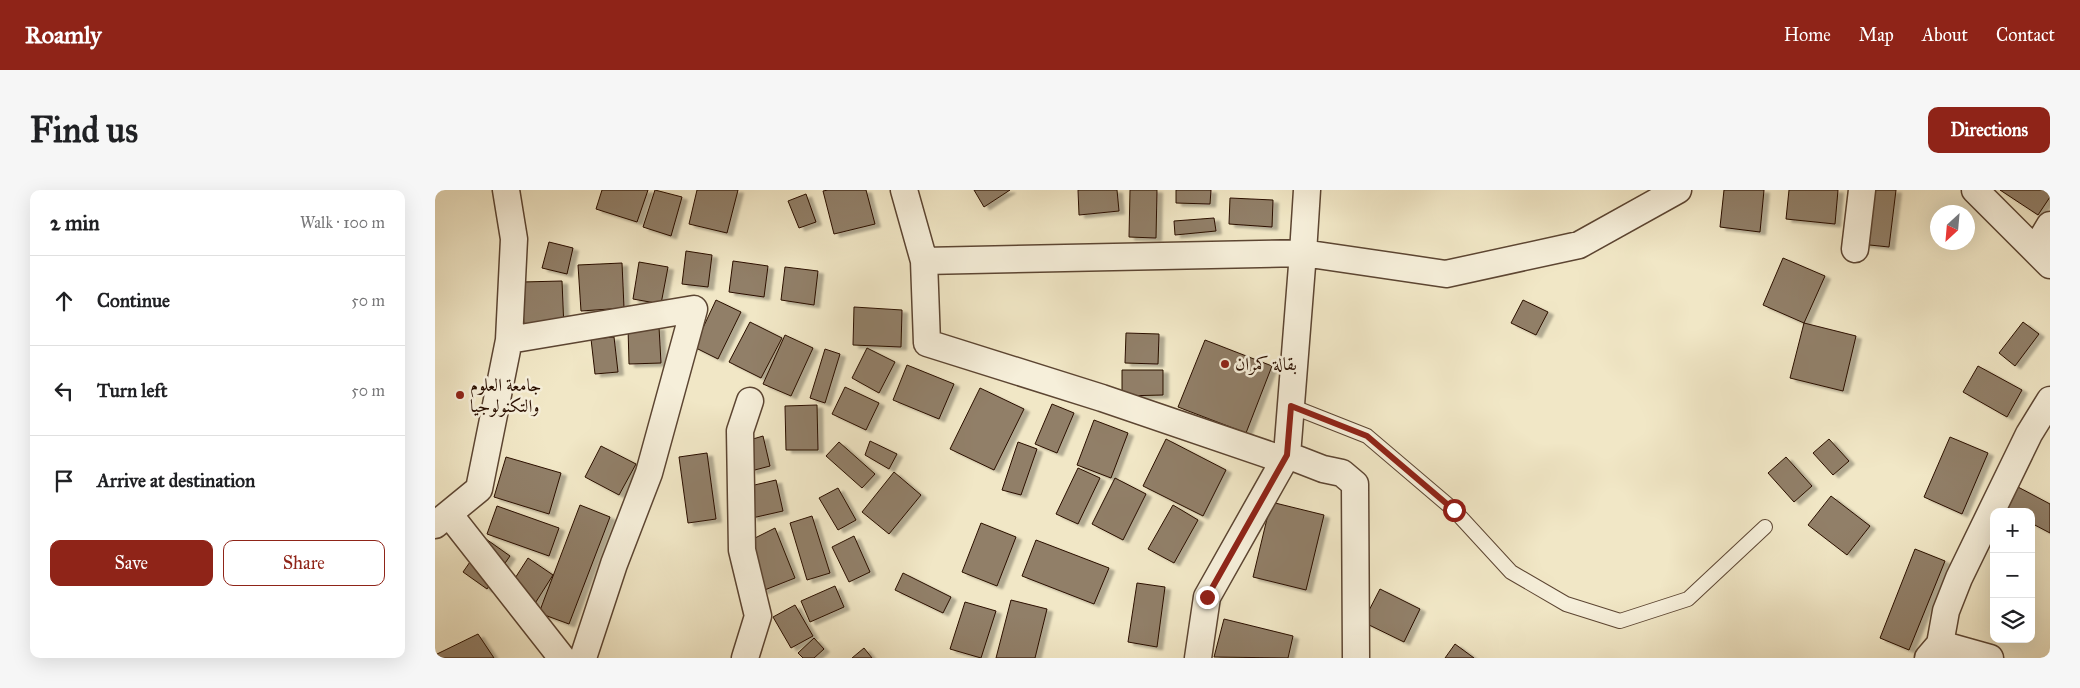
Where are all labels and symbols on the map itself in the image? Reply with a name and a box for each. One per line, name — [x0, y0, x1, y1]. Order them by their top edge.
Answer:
north arrow — [1930, 205, 1975, 250]
place label: بقالة كمران — [1235, 353, 1297, 376]
marker: بقالة كمران — [1219, 358, 1231, 370]
place label: جامعة العلوم والتكنولوجيا — [470, 374, 541, 417]
marker: جامعة العلوم والتكنولوجيا — [454, 389, 466, 401]
route start — [1443, 499, 1466, 522]
route end — [1196, 586, 1219, 609]

